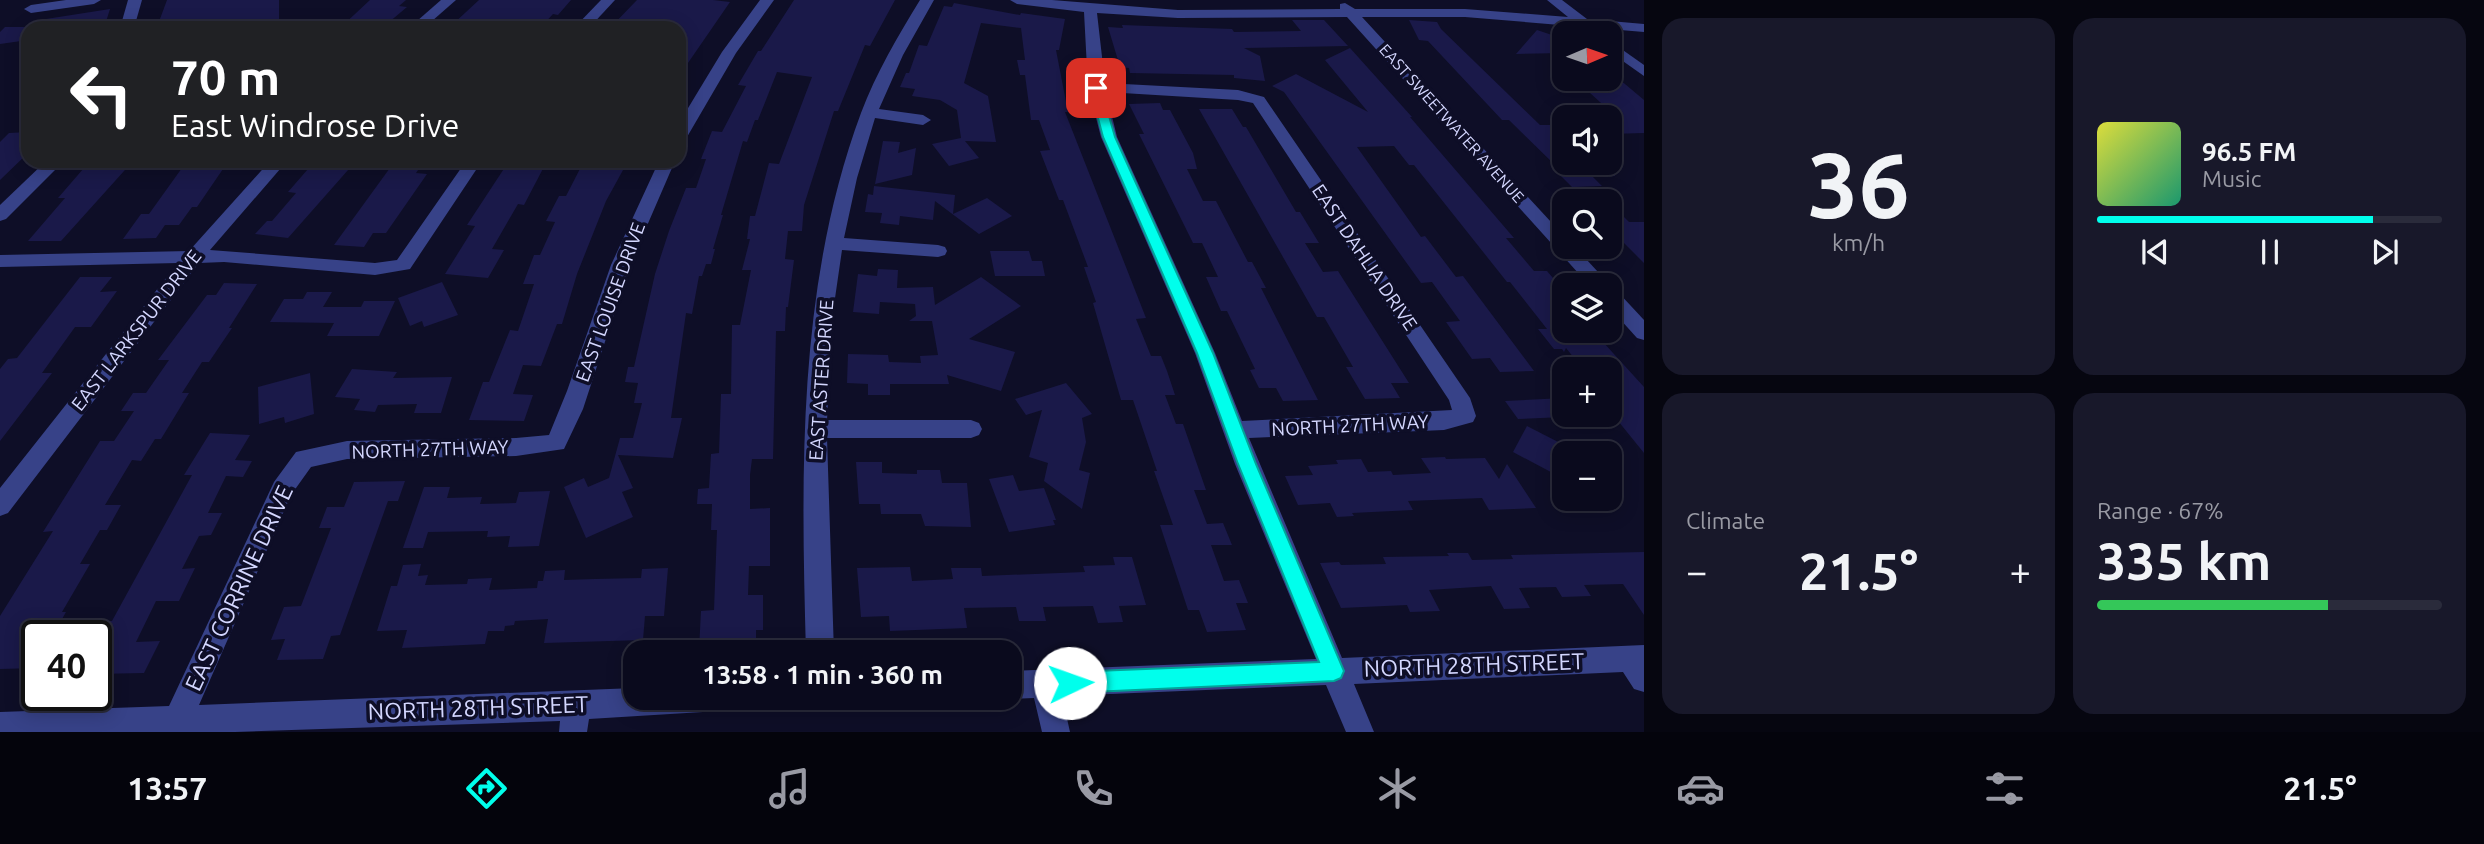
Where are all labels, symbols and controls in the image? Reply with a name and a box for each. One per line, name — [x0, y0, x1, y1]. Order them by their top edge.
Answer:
north arrow — [1552, 21, 1622, 91]
map controls — [1552, 21, 1622, 511]
street label: EAST SWEETWATER AVENUE — [1376, 40, 1528, 206]
icon: left — [56, 49, 147, 140]
text: 70 m — [171, 49, 280, 104]
pin — [1066, 58, 1126, 118]
icon: arrive — [1077, 69, 1115, 107]
button: sound — [1552, 105, 1622, 175]
text: East Windrose Drive — [171, 107, 460, 143]
text: 36 — [1807, 133, 1910, 235]
text: 96.5 FM — [2202, 137, 2296, 166]
text: Music — [2202, 166, 2261, 191]
street label: EAST DAHLIA DRIVE — [1308, 180, 1422, 334]
button: search — [1552, 189, 1622, 259]
street label: EAST LOUISE DRIVE — [571, 219, 649, 385]
text: km/h — [1832, 230, 1885, 255]
icon: previous — [2136, 233, 2174, 271]
icon: pause — [2251, 233, 2289, 271]
icon: next — [2366, 233, 2404, 271]
street label: EAST LARKSPUR DRIVE — [66, 245, 206, 415]
button: layers — [1552, 273, 1622, 343]
street label: EAST ASTER DRIVE — [804, 299, 838, 461]
button: + — [1552, 357, 1622, 427]
street label: NORTH 27TH WAY — [1271, 410, 1429, 440]
street label: NORTH 27TH WAY — [351, 435, 509, 463]
button: − — [1552, 441, 1622, 511]
street label: EAST CORRINE DRIVE — [180, 481, 297, 694]
text: Range · 67% — [2097, 498, 2224, 523]
text: Climate — [1686, 508, 1765, 533]
text: 335 km — [2097, 532, 2271, 590]
text: 21.5° — [1799, 542, 1918, 600]
text: − — [1686, 550, 1707, 592]
text: + — [2010, 550, 2031, 592]
speed limit sign: 40 — [21, 620, 112, 711]
position arrow — [1033, 646, 1107, 720]
street label: NORTH 28TH STREET — [1363, 648, 1585, 681]
text: 13:58 · 1 min · 360 m — [702, 660, 943, 689]
street label: NORTH 28TH STREET — [367, 691, 589, 724]
icon: directions — [462, 764, 511, 813]
icon: music — [765, 764, 814, 813]
icon: phone — [1069, 764, 1118, 813]
icon: climate — [1373, 764, 1422, 813]
icon: car — [1676, 764, 1725, 813]
icon: filters — [1980, 764, 2029, 813]
text: 13:57 — [127, 770, 207, 806]
text: 21.5° — [2283, 770, 2357, 806]

